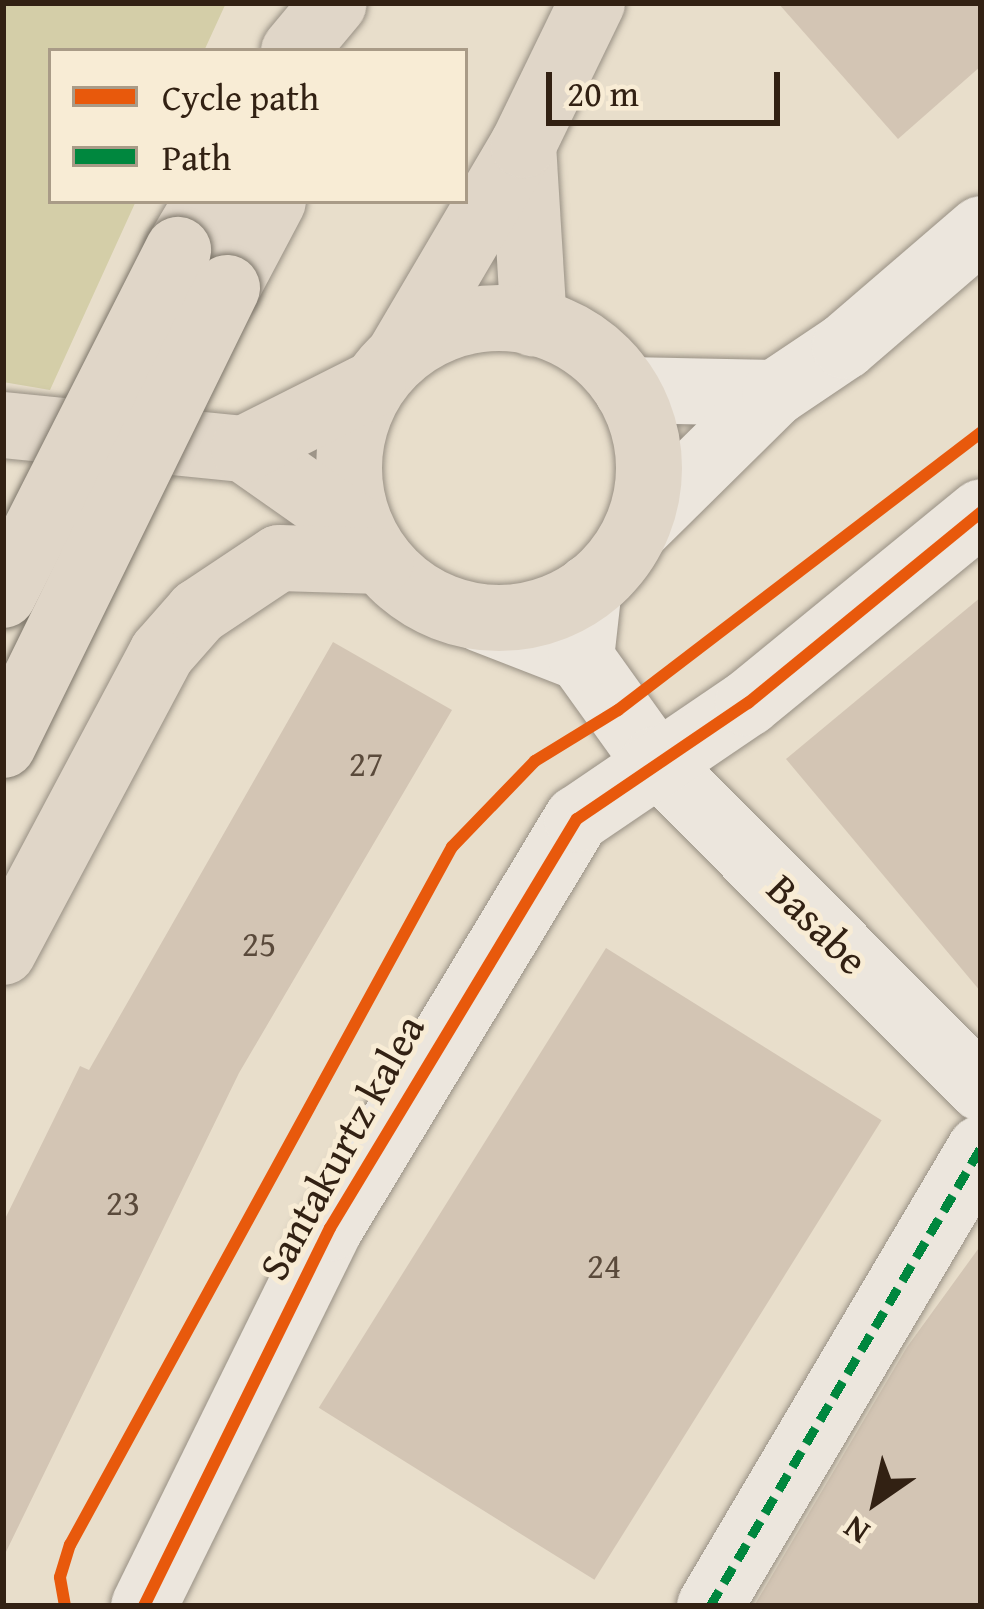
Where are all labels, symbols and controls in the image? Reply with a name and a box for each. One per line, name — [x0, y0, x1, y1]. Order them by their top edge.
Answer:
legend — [48, 48, 468, 204]
scale bar — [552, 48, 786, 122]
text: 20 m — [567, 66, 639, 119]
text: Cycle path — [162, 70, 319, 123]
text: Path — [162, 130, 231, 183]
house number: 27 — [349, 741, 383, 785]
street label: Basabe — [757, 863, 879, 985]
house number: 25 — [242, 921, 276, 965]
street label: Santakurtz kalea — [247, 1006, 435, 1288]
house number: 23 — [106, 1180, 140, 1224]
house number: 24 — [587, 1243, 621, 1287]
north arrow — [816, 1441, 936, 1561]
text: N — [833, 1505, 878, 1557]

